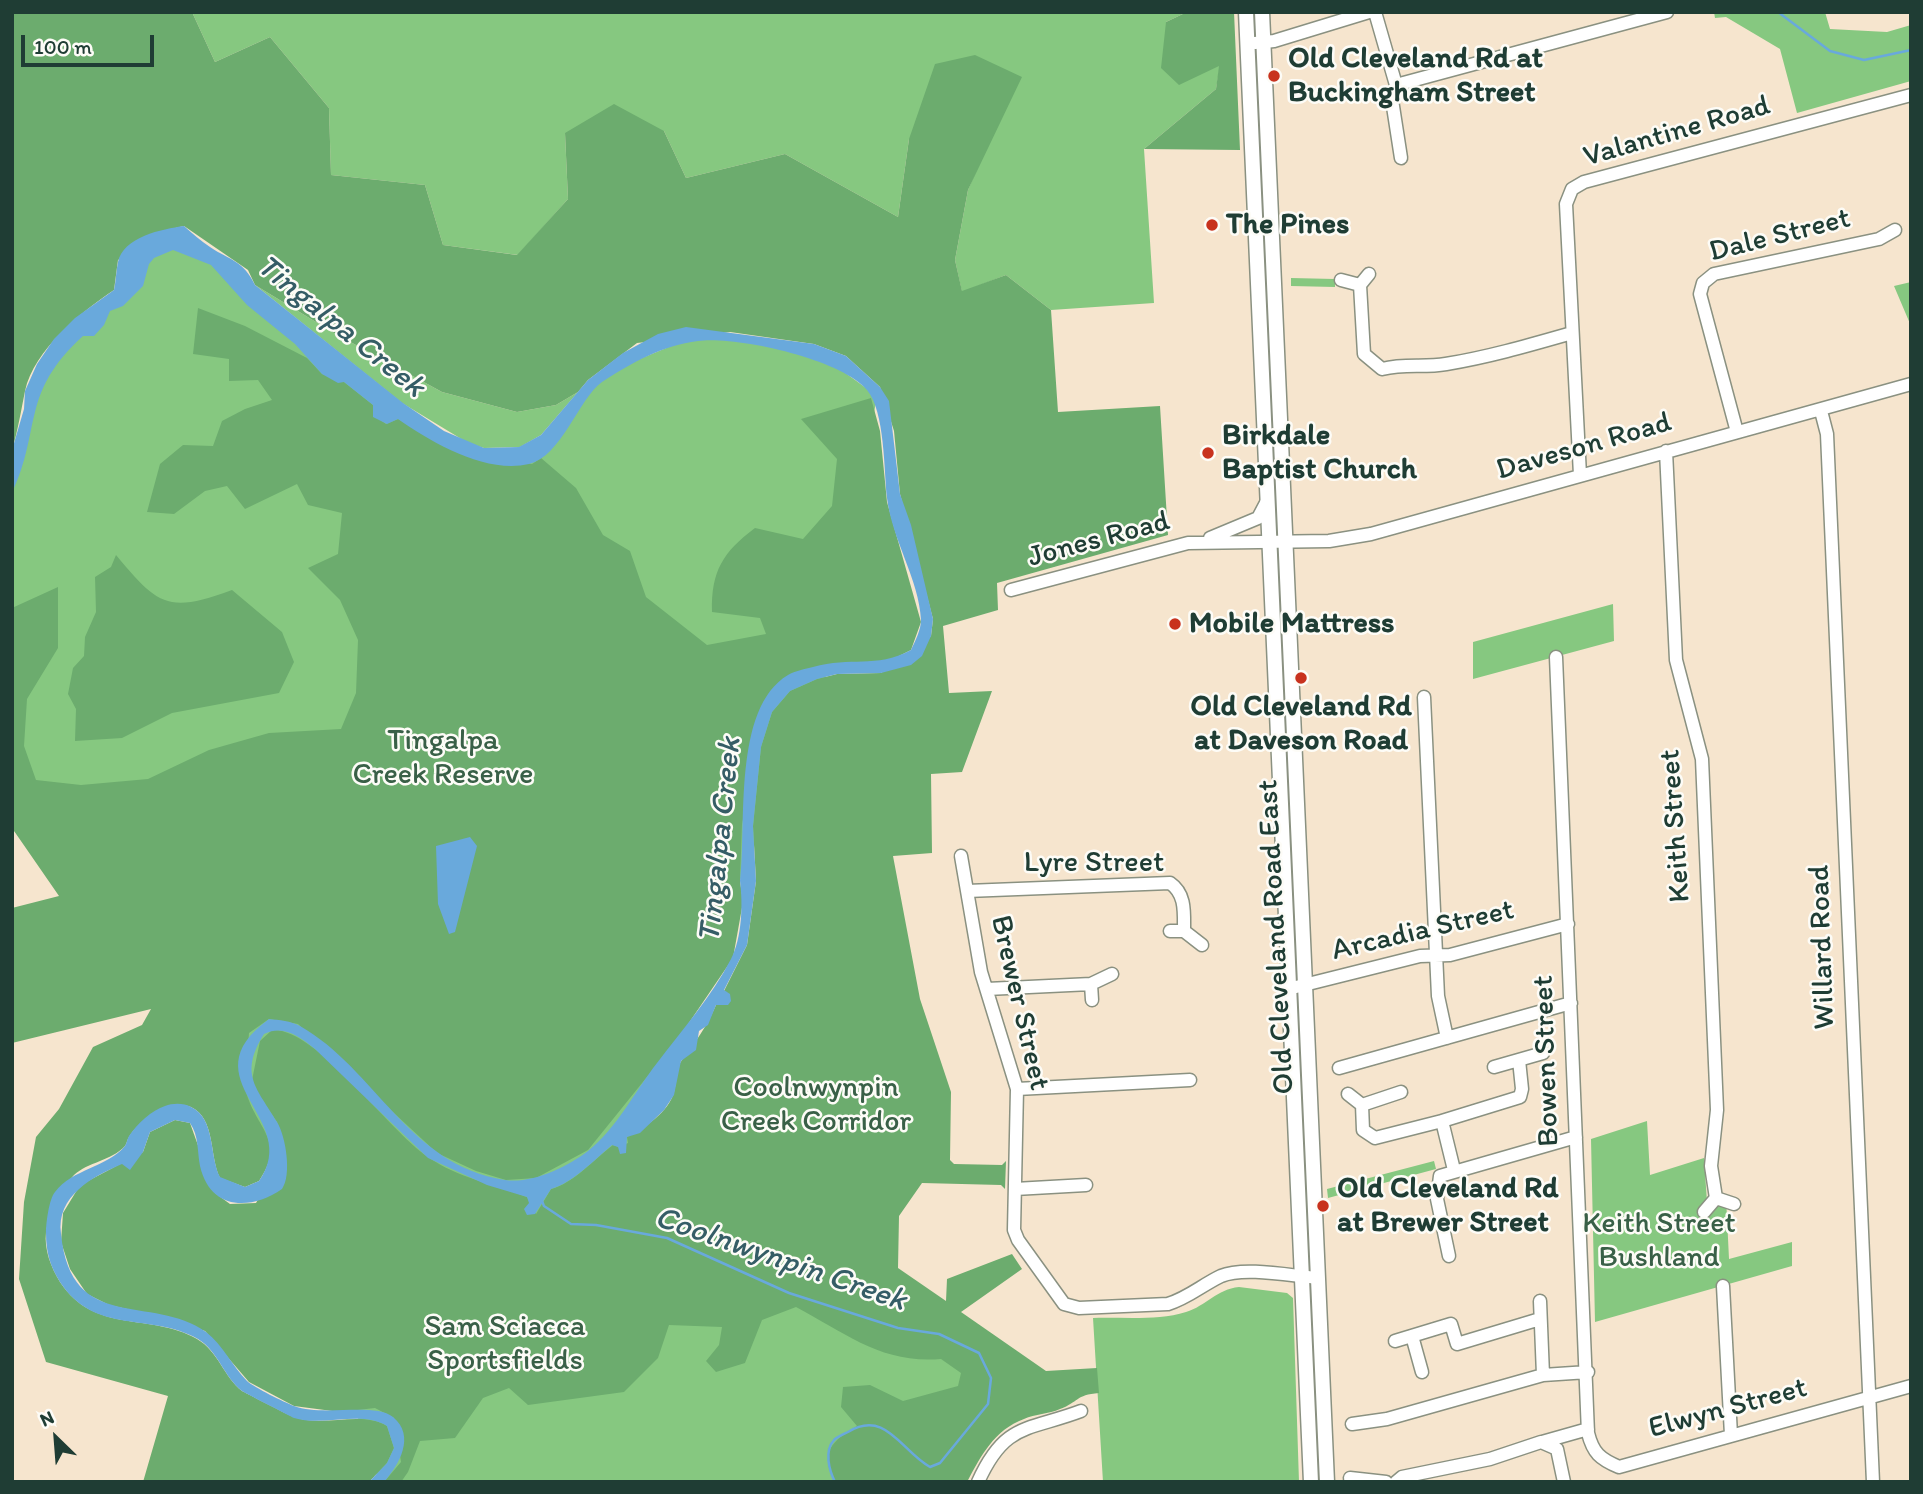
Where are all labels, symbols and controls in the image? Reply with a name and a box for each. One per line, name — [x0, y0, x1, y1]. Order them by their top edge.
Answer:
scale bar — [24, 21, 158, 65]
text: 100 m — [34, 34, 92, 59]
place label: Old Cleveland Rd at Buckingham Street — [1288, 41, 1543, 111]
marker: Old Cleveland Rd at Buckingham Street — [1266, 68, 1282, 84]
street label: Valantine Road — [1579, 88, 1775, 176]
street label: Dale Street — [1706, 201, 1854, 271]
place label: The Pines — [1226, 207, 1349, 243]
marker: The Pines — [1204, 217, 1220, 233]
water label: Tingalpa Creek — [248, 247, 432, 407]
street label: Daveson Road — [1492, 405, 1676, 489]
place label: Birkdale Baptist Church — [1222, 418, 1417, 488]
marker: Birkdale Baptist Church — [1200, 445, 1216, 461]
street label: Jones Road — [1024, 504, 1174, 576]
place label: Mobile Mattress — [1189, 606, 1394, 642]
marker: Mobile Mattress — [1167, 616, 1183, 632]
marker: Old Cleveland Rd at Daveson Road — [1293, 670, 1309, 686]
place label: Old Cleveland Rd at Daveson Road — [1190, 689, 1412, 760]
park label: Tingalpa Creek Reserve — [352, 723, 534, 794]
water label: Tingalpa Creek — [691, 736, 751, 944]
street label: Keith Street — [1653, 748, 1699, 904]
street label: Old Cleveland Road East — [1251, 779, 1303, 1095]
street label: Lyre Street — [1024, 845, 1164, 881]
street label: Willard Road — [1802, 864, 1844, 1030]
street label: Arcadia Street — [1328, 893, 1518, 969]
street label: Brewer Street — [981, 912, 1057, 1094]
street label: Bowen Street — [1526, 975, 1568, 1147]
park label: Coolnwynpin Creek Corridor — [721, 1070, 911, 1140]
place label: Old Cleveland Rd at Brewer Street — [1337, 1171, 1559, 1242]
marker: Old Cleveland Rd at Brewer Street — [1315, 1198, 1331, 1214]
water label: Coolnwynpin Creek — [649, 1199, 911, 1321]
park label: Keith Street Bushland — [1582, 1206, 1736, 1276]
park label: Sam Sciacca Sportsfields — [424, 1309, 586, 1380]
street label: Elwyn Street — [1645, 1371, 1811, 1447]
north arrow — [21, 1403, 91, 1473]
text: N — [36, 1405, 58, 1432]

